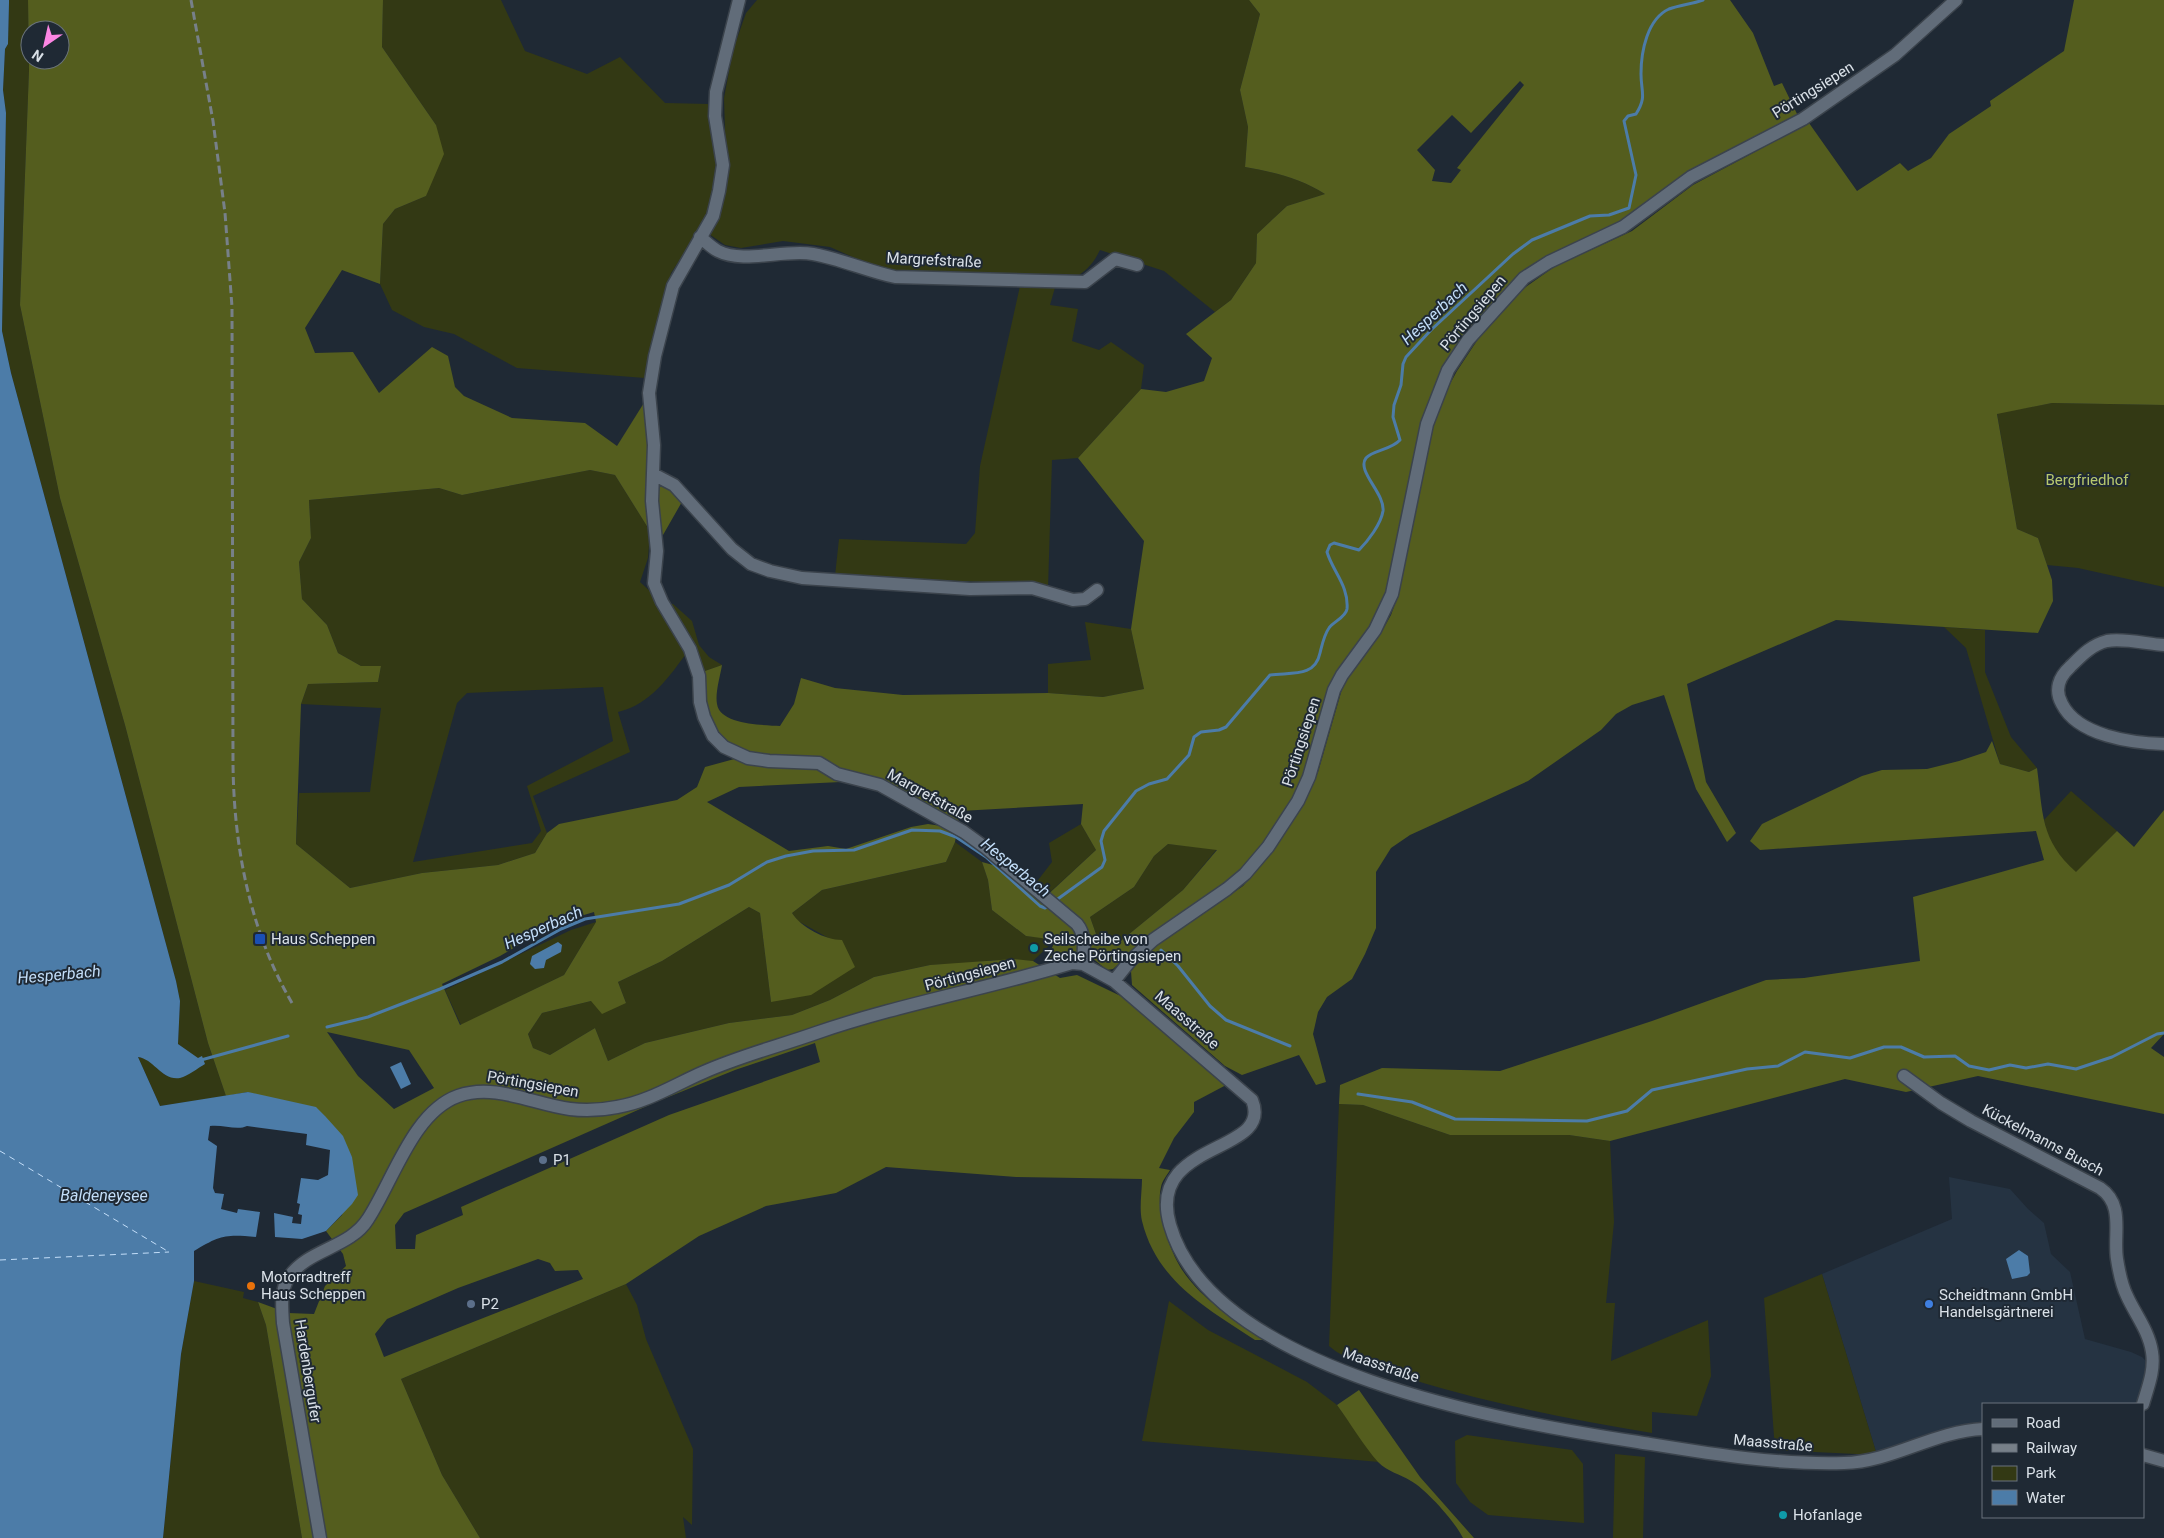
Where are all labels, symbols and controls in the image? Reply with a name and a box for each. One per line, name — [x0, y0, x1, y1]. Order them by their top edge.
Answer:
north arrow — [20, 20, 70, 70]
text: N — [29, 46, 46, 65]
street label: Pörtingsiepen — [1769, 58, 1857, 122]
street label: Margrefstraße — [886, 249, 982, 271]
street label: Pörtingsiepen — [1436, 272, 1510, 354]
water label: Hesperbach — [1397, 278, 1471, 349]
park label: Bergfriedhof — [2045, 471, 2129, 489]
street label: Pörtingsiepen — [1278, 695, 1324, 789]
street label: Margrefstraße — [884, 765, 976, 827]
water label: Hesperbach — [977, 834, 1054, 901]
water label: Hesperbach — [501, 902, 585, 953]
place label: Haus Scheppen — [271, 930, 376, 948]
place label: Seilscheibe von Zeche Pörtingsiepen — [1044, 930, 1181, 965]
marker: Haus Scheppen — [253, 932, 267, 946]
marker: Seilscheibe von Zeche Pörtingsiepen — [1028, 942, 1040, 954]
street label: Pörtingsiepen — [923, 953, 1017, 995]
water label: Hesperbach — [17, 961, 101, 988]
street label: Maasstraße — [1151, 987, 1223, 1053]
street label: Pörtingsiepen — [486, 1067, 580, 1101]
street label: Kückelmanns Busch — [1979, 1100, 2107, 1180]
place label: P1 — [553, 1151, 571, 1169]
marker: P1 — [537, 1154, 549, 1166]
water label: Baldeneysee — [60, 1186, 148, 1205]
place label: Motorradtreff Haus Scheppen — [261, 1268, 366, 1303]
marker: Motorradtreff Haus Scheppen — [245, 1280, 257, 1292]
place label: Scheidtmann GmbH Handelsgärtnerei — [1939, 1286, 2073, 1321]
place label: P2 — [481, 1295, 499, 1313]
marker: P2 — [465, 1298, 477, 1310]
marker: Scheidtmann GmbH Handelsgärtnerei — [1923, 1298, 1935, 1310]
street label: Hardenbergufer — [291, 1318, 325, 1424]
street label: Maasstraße — [1340, 1344, 1422, 1386]
legend — [1982, 1403, 2144, 1518]
text: Road — [2026, 1414, 2060, 1432]
street label: Maasstraße — [1733, 1431, 1813, 1455]
text: Railway — [2026, 1439, 2077, 1457]
text: Park — [2026, 1464, 2057, 1482]
text: Water — [2026, 1489, 2065, 1507]
place label: Hofanlage — [1793, 1506, 1862, 1524]
marker: Hofanlage — [1777, 1509, 1789, 1521]

